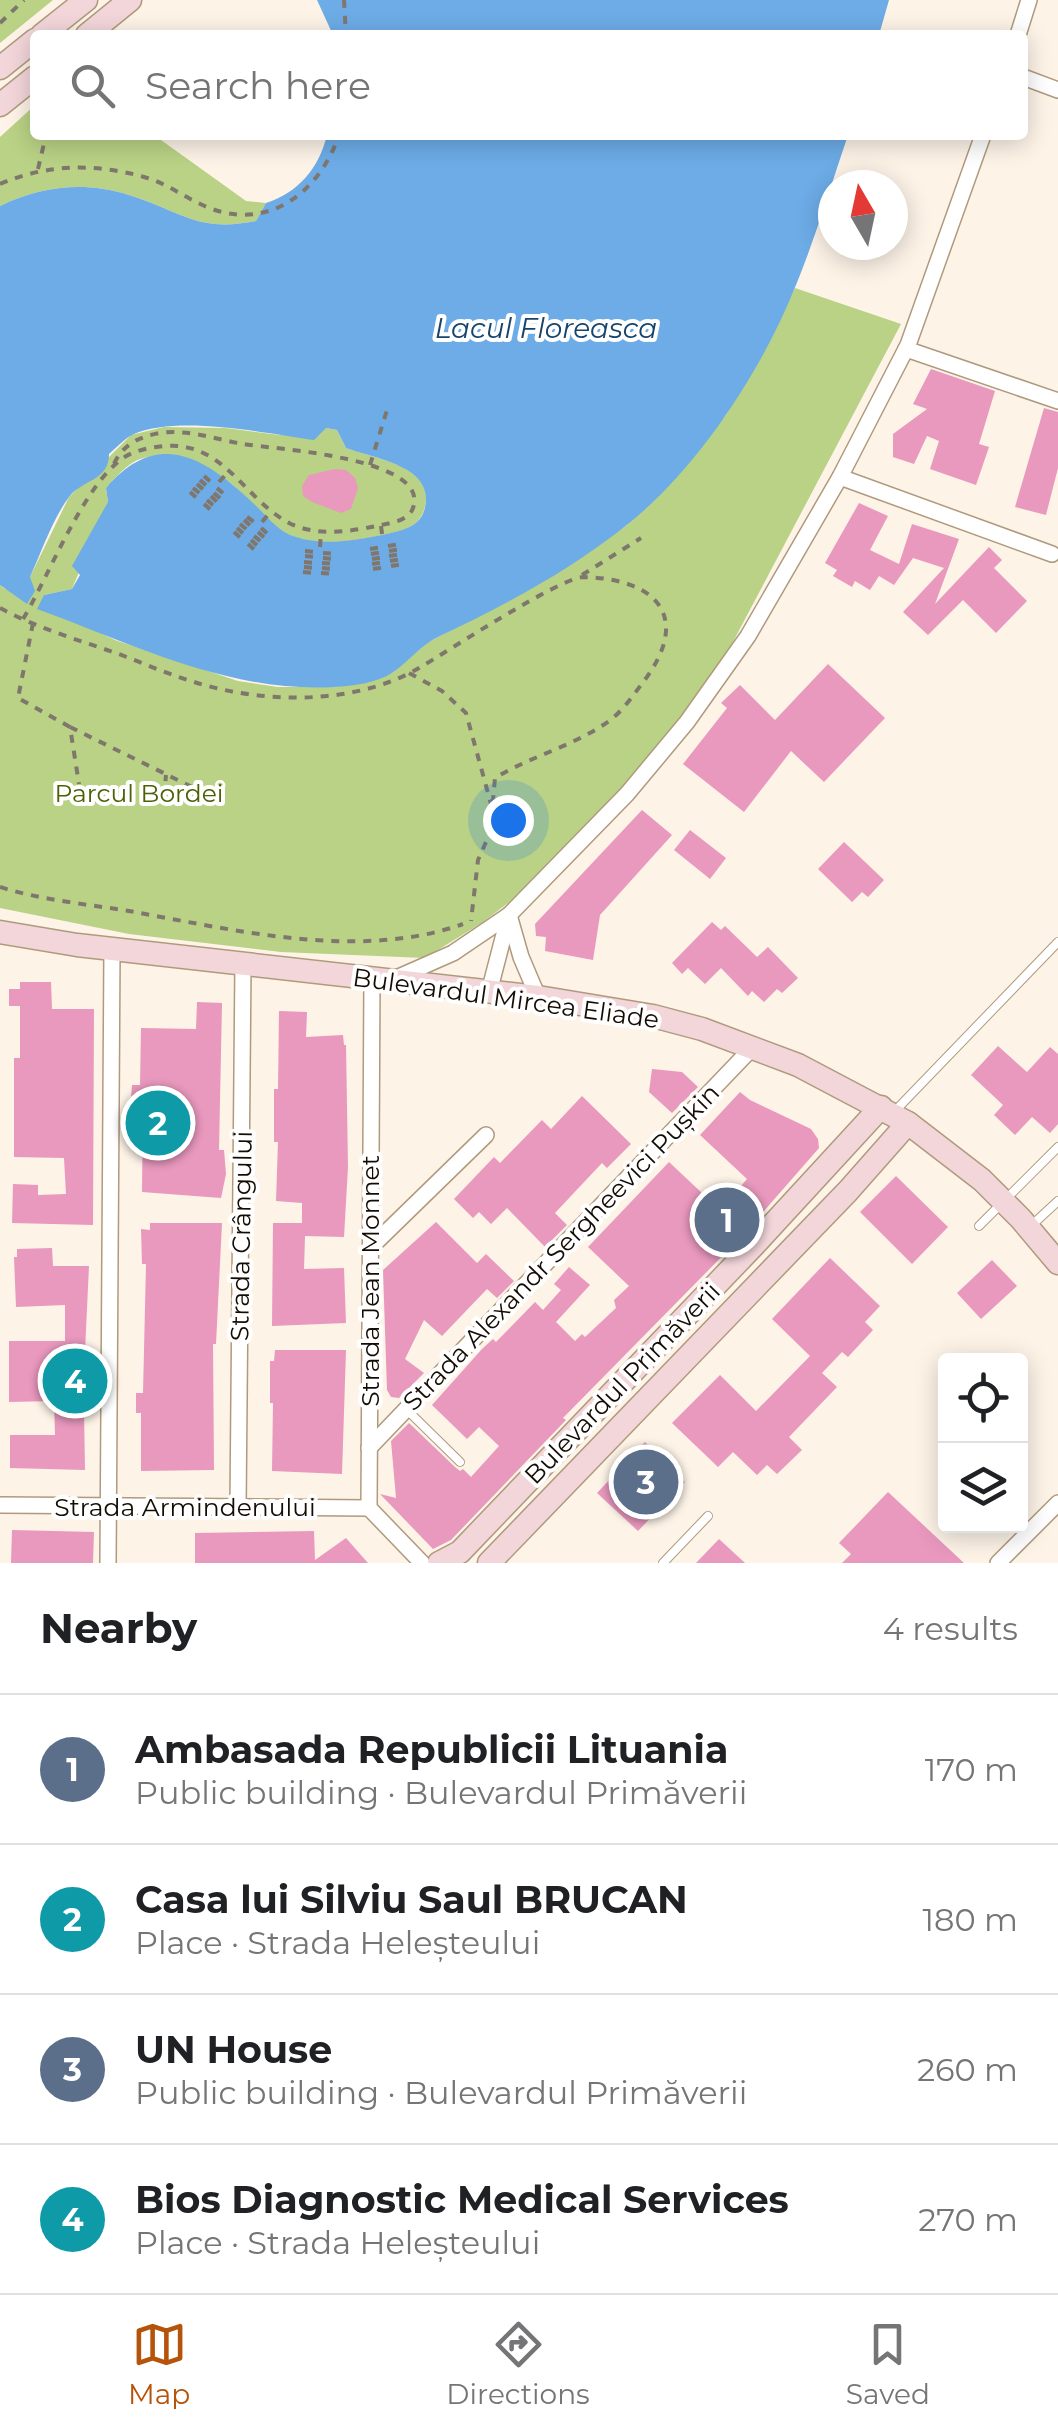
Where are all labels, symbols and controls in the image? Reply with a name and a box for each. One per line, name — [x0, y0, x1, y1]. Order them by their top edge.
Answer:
search box — [30, 30, 1028, 140]
icon: search — [65, 58, 120, 113]
text: Search here — [145, 62, 371, 109]
north arrow — [818, 170, 908, 260]
water label: Lacul Floreasca — [435, 311, 657, 345]
park label: Parcul Bordei — [54, 778, 224, 808]
your location — [483, 795, 534, 846]
street label: Bulevardul Mircea Eliade — [351, 962, 661, 1034]
street label: Strada Alexandr Sergheevici Pușkin — [397, 1077, 725, 1417]
pin: 2 — [126, 1086, 190, 1160]
street label: Strada Crângului — [224, 1131, 258, 1341]
street label: Strada Jean Monnet — [355, 1155, 385, 1407]
pin: 1 — [694, 1182, 760, 1258]
street label: Bulevardul Primăverii — [518, 1276, 726, 1490]
pin: 4 — [42, 1344, 108, 1418]
map controls — [938, 1353, 1028, 1533]
button: locate — [938, 1353, 1028, 1443]
button: layers — [938, 1443, 1028, 1533]
pin: 3 — [614, 1444, 678, 1520]
street label: Strada Armindenului — [54, 1492, 316, 1522]
text: Nearby — [40, 1602, 197, 1654]
text: 4 results — [883, 1609, 1018, 1648]
text: Ambasada Republicii Lituania — [135, 1726, 728, 1773]
text: 1 — [66, 1750, 79, 1789]
text: 170 m — [925, 1750, 1018, 1789]
text: Public building · Bulevardul Primăverii — [135, 1773, 747, 1812]
text: Casa lui Silviu Saul BRUCAN — [135, 1876, 688, 1923]
text: 2 — [63, 1900, 82, 1939]
text: 180 m — [923, 1900, 1018, 1939]
text: Place · Strada Heleșteului — [135, 1923, 540, 1962]
text: UN House — [135, 2026, 332, 2073]
text: 3 — [63, 2050, 82, 2089]
text: 260 m — [917, 2050, 1018, 2089]
text: Public building · Bulevardul Primăverii — [135, 2073, 747, 2112]
text: Bios Diagnostic Medical Services — [135, 2176, 789, 2223]
text: 4 — [61, 2200, 84, 2239]
text: 270 m — [918, 2200, 1018, 2239]
text: Place · Strada Heleșteului — [135, 2223, 540, 2262]
tab: Map — [128, 2317, 190, 2411]
tab: Directions — [446, 2317, 590, 2411]
tab: Saved — [846, 2317, 930, 2411]

